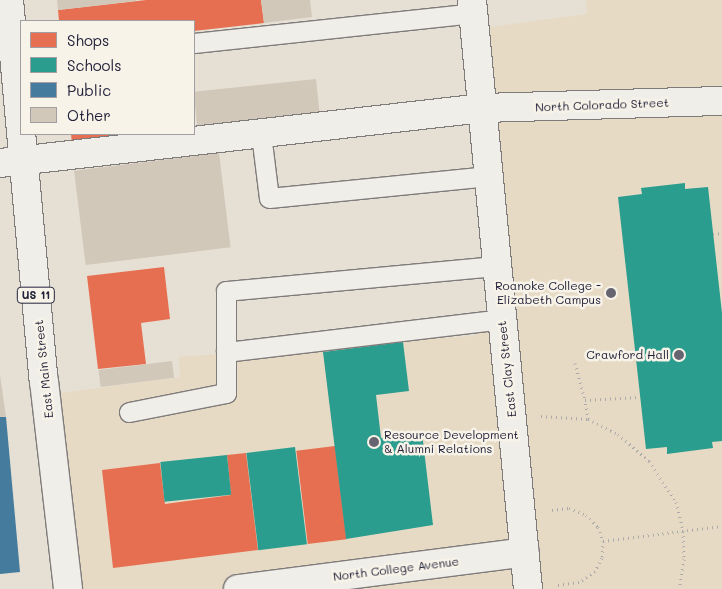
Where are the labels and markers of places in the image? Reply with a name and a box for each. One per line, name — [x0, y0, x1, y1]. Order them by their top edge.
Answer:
place label: Roanoke College - Elizabeth Campus — [495, 279, 601, 307]
marker: Roanoke College - Elizabeth Campus — [605, 287, 617, 299]
place label: Crawford Hall — [586, 348, 669, 362]
marker: Crawford Hall — [673, 349, 685, 361]
place label: Resource Development & Alumni Relations — [384, 428, 519, 456]
marker: Resource Development & Alumni Relations — [368, 436, 380, 448]

